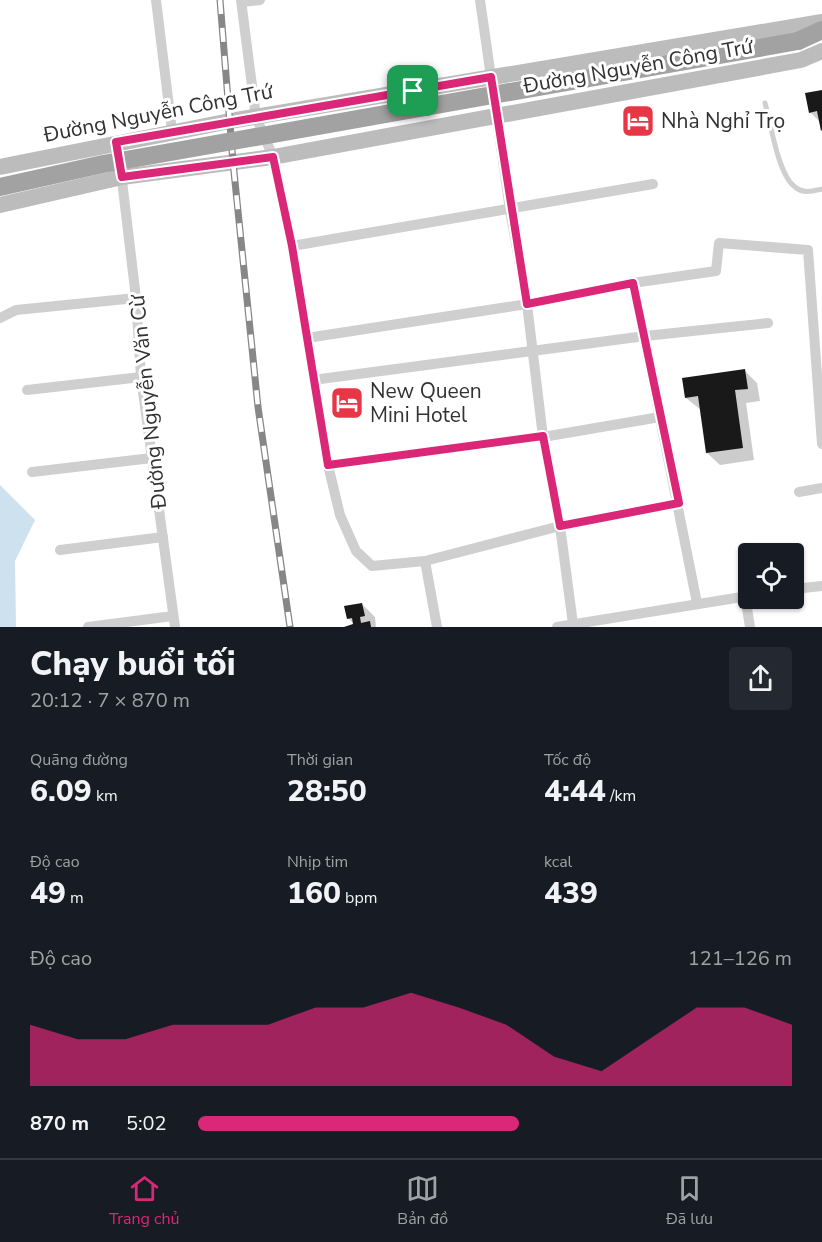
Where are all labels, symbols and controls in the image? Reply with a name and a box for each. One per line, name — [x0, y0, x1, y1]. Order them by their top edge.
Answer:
street label: Đường Nguyễn Công Trứ — [520, 32, 756, 100]
pin — [387, 65, 438, 116]
icon: arrive — [396, 74, 429, 107]
street label: Đường Nguyễn Công Trứ — [40, 77, 276, 149]
hotel icon: Nhà Nghỉ Trọ — [620, 103, 656, 139]
place label: Nhà Nghỉ Trọ — [661, 107, 785, 135]
street label: Đường Nguyễn Văn Cừ — [123, 292, 173, 511]
place label: New Queen Mini Hotel — [370, 377, 482, 429]
hotel icon: New Queen Mini Hotel — [329, 385, 365, 421]
map controls — [738, 543, 804, 609]
button: locate — [738, 543, 804, 609]
text: Chạy buổi tối — [30, 642, 236, 687]
button: share — [729, 647, 792, 710]
text: 20:12 · 7 × 870 m — [30, 687, 190, 714]
text: Quãng đường — [30, 749, 128, 771]
text: Thời gian — [287, 749, 353, 771]
text: Tốc độ — [544, 749, 591, 771]
text: 6.09 — [30, 771, 92, 812]
text: 28:50 — [287, 771, 367, 812]
text: 4:44 — [544, 771, 606, 812]
text: km — [92, 785, 118, 807]
text: /km — [606, 785, 636, 807]
text: Độ cao — [30, 851, 80, 873]
text: Nhịp tim — [287, 851, 348, 873]
text: kcal — [544, 851, 572, 873]
text: 49 — [30, 873, 66, 914]
text: 160 — [287, 873, 341, 914]
text: 439 — [544, 873, 598, 914]
text: m — [66, 887, 84, 909]
text: bpm — [341, 887, 377, 909]
text: Độ cao — [30, 945, 92, 972]
text: 121–126 m — [688, 945, 792, 972]
text: 870 m — [30, 1110, 89, 1137]
text: 5:02 — [126, 1110, 167, 1137]
tab: Trang chủ — [109, 1172, 180, 1230]
tab: Bản đồ — [397, 1172, 448, 1230]
tab: Đã lưu — [666, 1172, 713, 1230]

